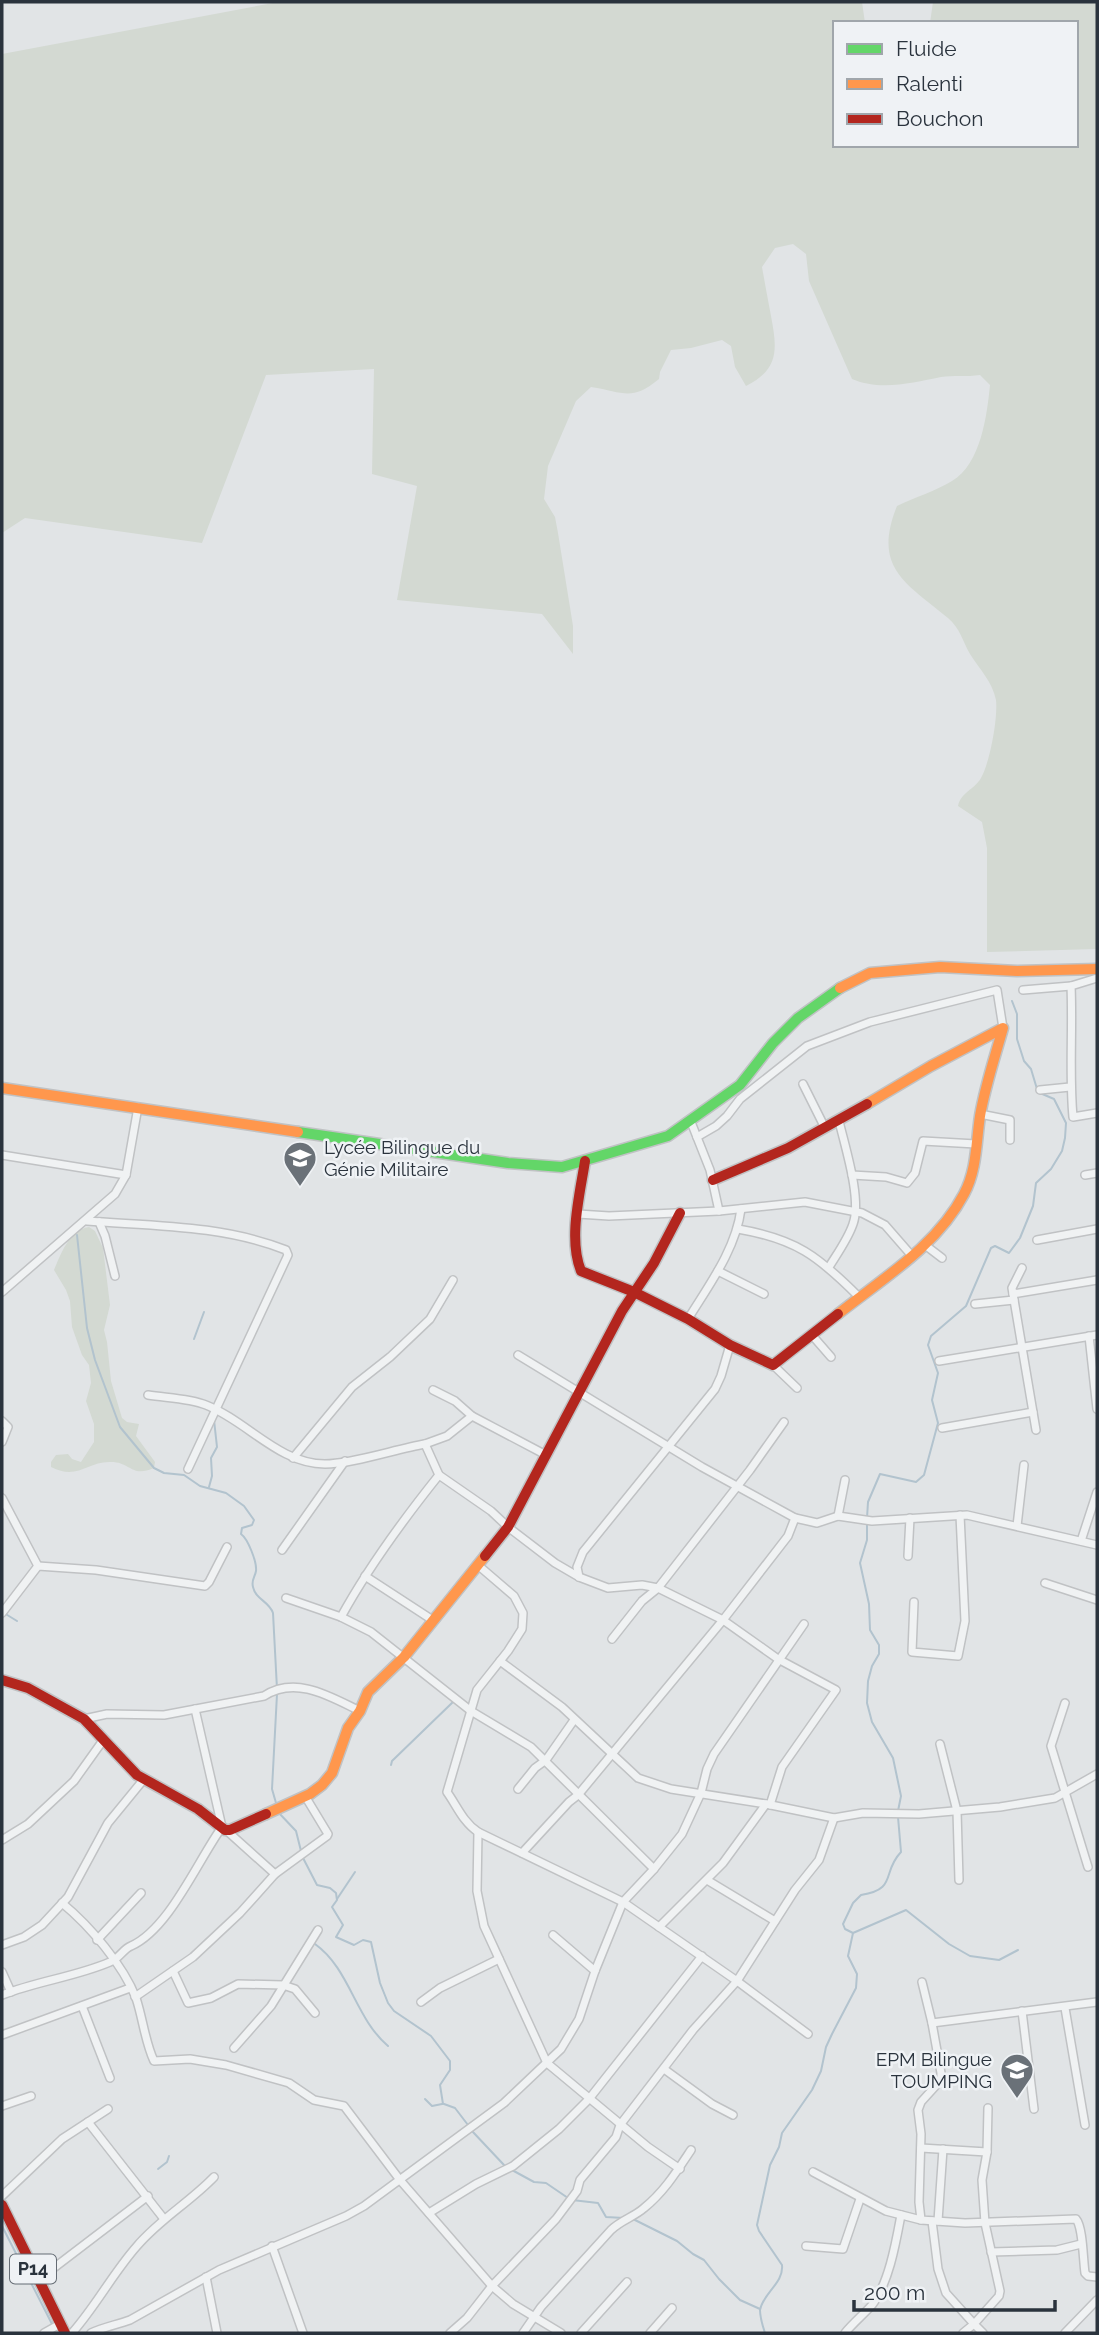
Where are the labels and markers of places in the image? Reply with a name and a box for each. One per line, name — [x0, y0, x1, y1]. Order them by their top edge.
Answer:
place label: Lycée Bilingue du Génie Militaire — [324, 1136, 480, 1180]
school or university icon: Lycée Bilingue du Génie Militaire — [281, 1139, 319, 1188]
place label: EPM Bilingue TOUMPING — [876, 2048, 992, 2092]
school or university icon: EPM Bilingue TOUMPING — [998, 2051, 1036, 2100]

